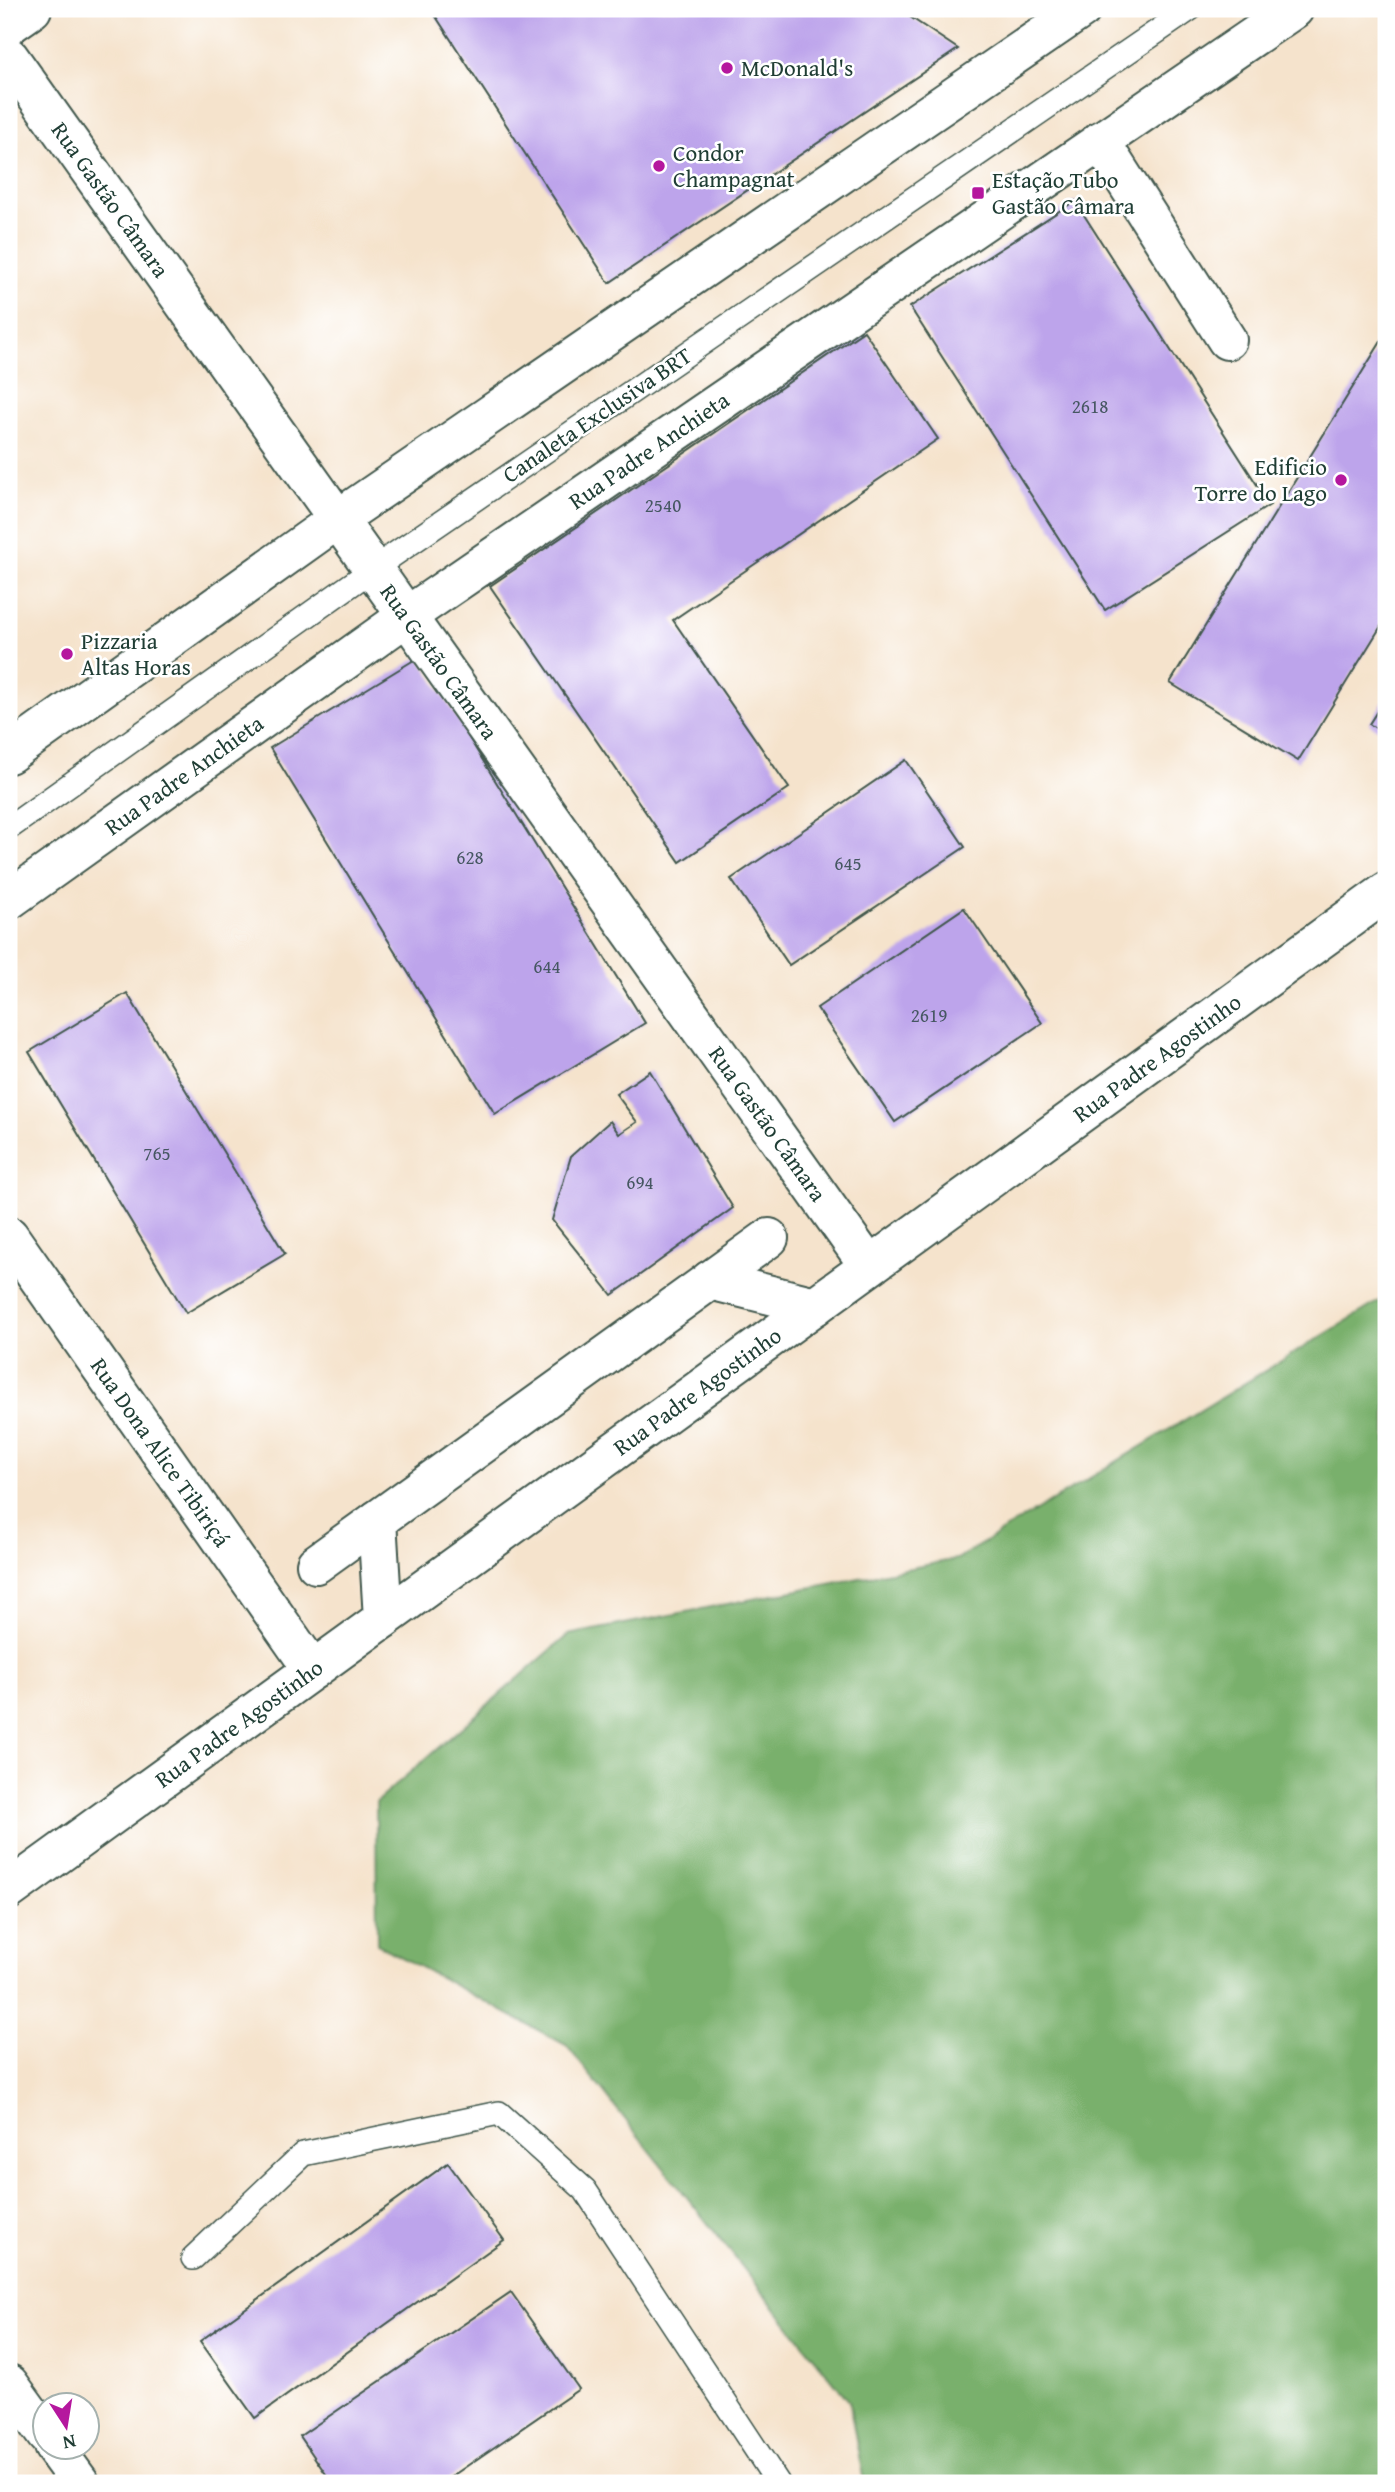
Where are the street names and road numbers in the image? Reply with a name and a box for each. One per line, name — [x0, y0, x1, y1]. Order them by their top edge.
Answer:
street label: Rua Gastão Câmara — [44, 115, 178, 284]
street label: Canaleta Exclusiva BRT — [496, 339, 698, 490]
street label: Rua Padre Anchieta — [562, 383, 736, 517]
street label: Rua Gastão Câmara — [373, 577, 506, 746]
street label: Rua Padre Anchieta — [98, 707, 270, 843]
street label: Rua Padre Agostinho — [1066, 985, 1248, 1130]
street label: Rua Gastão Câmara — [701, 1039, 835, 1208]
street label: Rua Padre Agostinho — [606, 1319, 788, 1463]
street label: Rua Dona Alice Tibiriçá — [83, 1351, 239, 1553]
street label: Rua Padre Agostinho — [148, 1651, 330, 1795]

